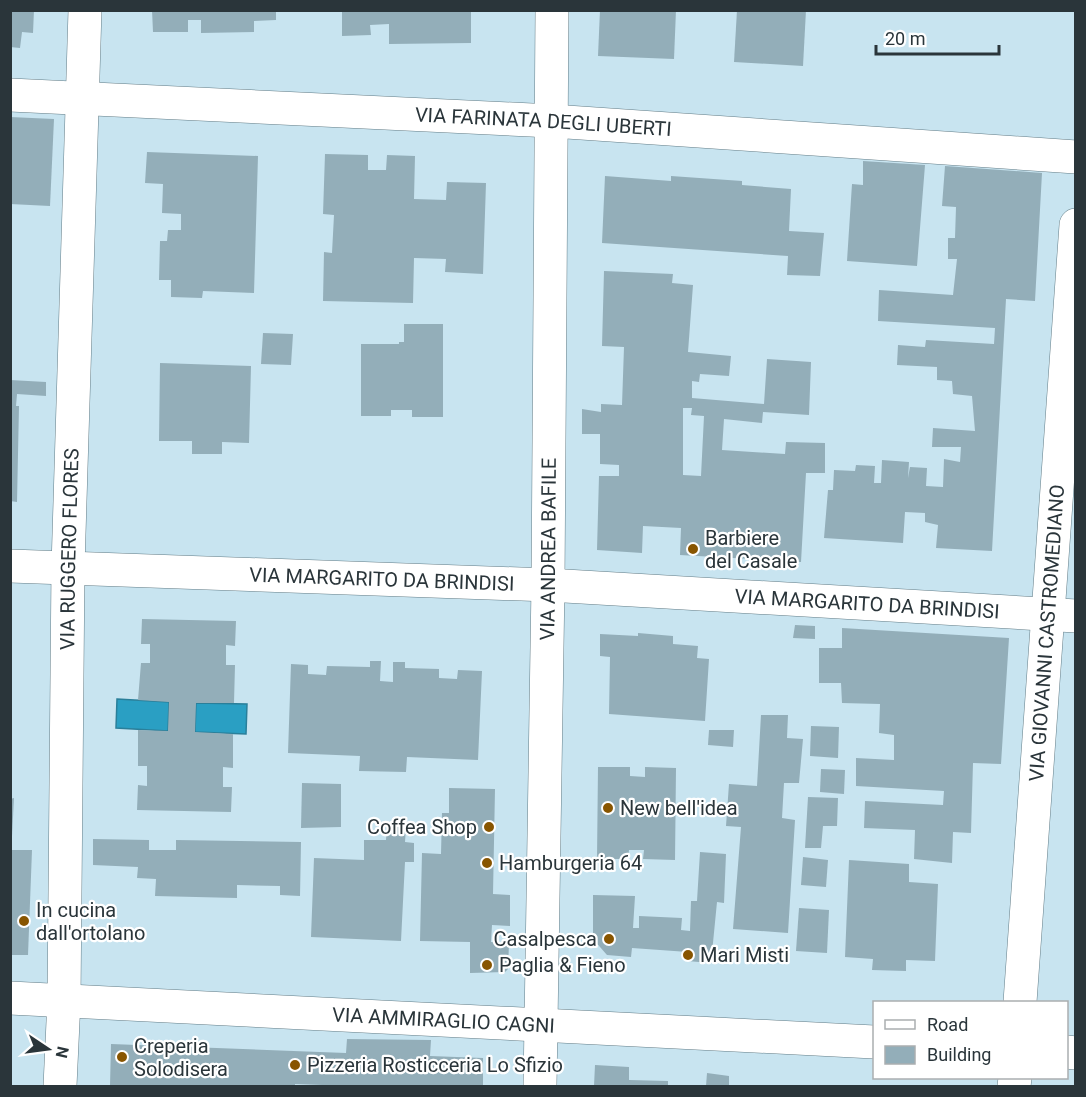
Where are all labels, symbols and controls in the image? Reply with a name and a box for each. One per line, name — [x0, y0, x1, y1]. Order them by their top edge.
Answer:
scale bar — [876, 18, 999, 56]
text: 20 m — [885, 28, 925, 49]
street label: VIA FARINATA DEGLI UBERTI — [414, 102, 672, 141]
street label: VIA RUGGERO FLORES — [55, 448, 84, 650]
street label: VIA ANDREA BAFILE — [535, 458, 561, 641]
street label: VIA GIOVANNI CASTROMEDIANO — [1024, 484, 1069, 782]
place label: Barbiere del Casale — [705, 526, 797, 573]
marker: Barbiere del Casale — [686, 542, 700, 556]
street label: VIA MARGARITO DA BRINDISI — [249, 562, 515, 596]
street label: VIA MARGARITO DA BRINDISI — [734, 584, 1000, 623]
place label: New bell'idea — [620, 796, 738, 820]
marker: New bell'idea — [601, 801, 615, 815]
place label: Coffea Shop — [367, 815, 477, 839]
marker: Coffea Shop — [482, 820, 496, 834]
place label: Hamburgeria 64 — [499, 851, 642, 875]
marker: Hamburgeria 64 — [480, 856, 494, 870]
place label: In cucina dall'ortolano — [36, 898, 145, 945]
marker: In cucina dall'ortolano — [17, 914, 31, 928]
place label: Casalpesca — [494, 927, 597, 951]
marker: Casalpesca — [602, 932, 616, 946]
place label: Mari Misti — [700, 943, 789, 967]
marker: Mari Misti — [681, 948, 695, 962]
place label: Paglia & Fieno — [499, 953, 626, 977]
marker: Paglia & Fieno — [480, 958, 494, 972]
legend — [873, 1001, 1068, 1079]
street label: VIA AMMIRAGLIO CAGNI — [331, 1002, 555, 1038]
text: Road — [927, 1014, 968, 1035]
north arrow — [18, 1019, 78, 1079]
place label: Creperia Solodisera — [134, 1034, 228, 1081]
text: Building — [927, 1044, 991, 1065]
text: N — [52, 1045, 73, 1060]
marker: Creperia Solodisera — [115, 1050, 129, 1064]
place label: Pizzeria Rosticceria Lo Sfizio — [307, 1053, 563, 1077]
marker: Pizzeria Rosticceria Lo Sfizio — [288, 1058, 302, 1072]

